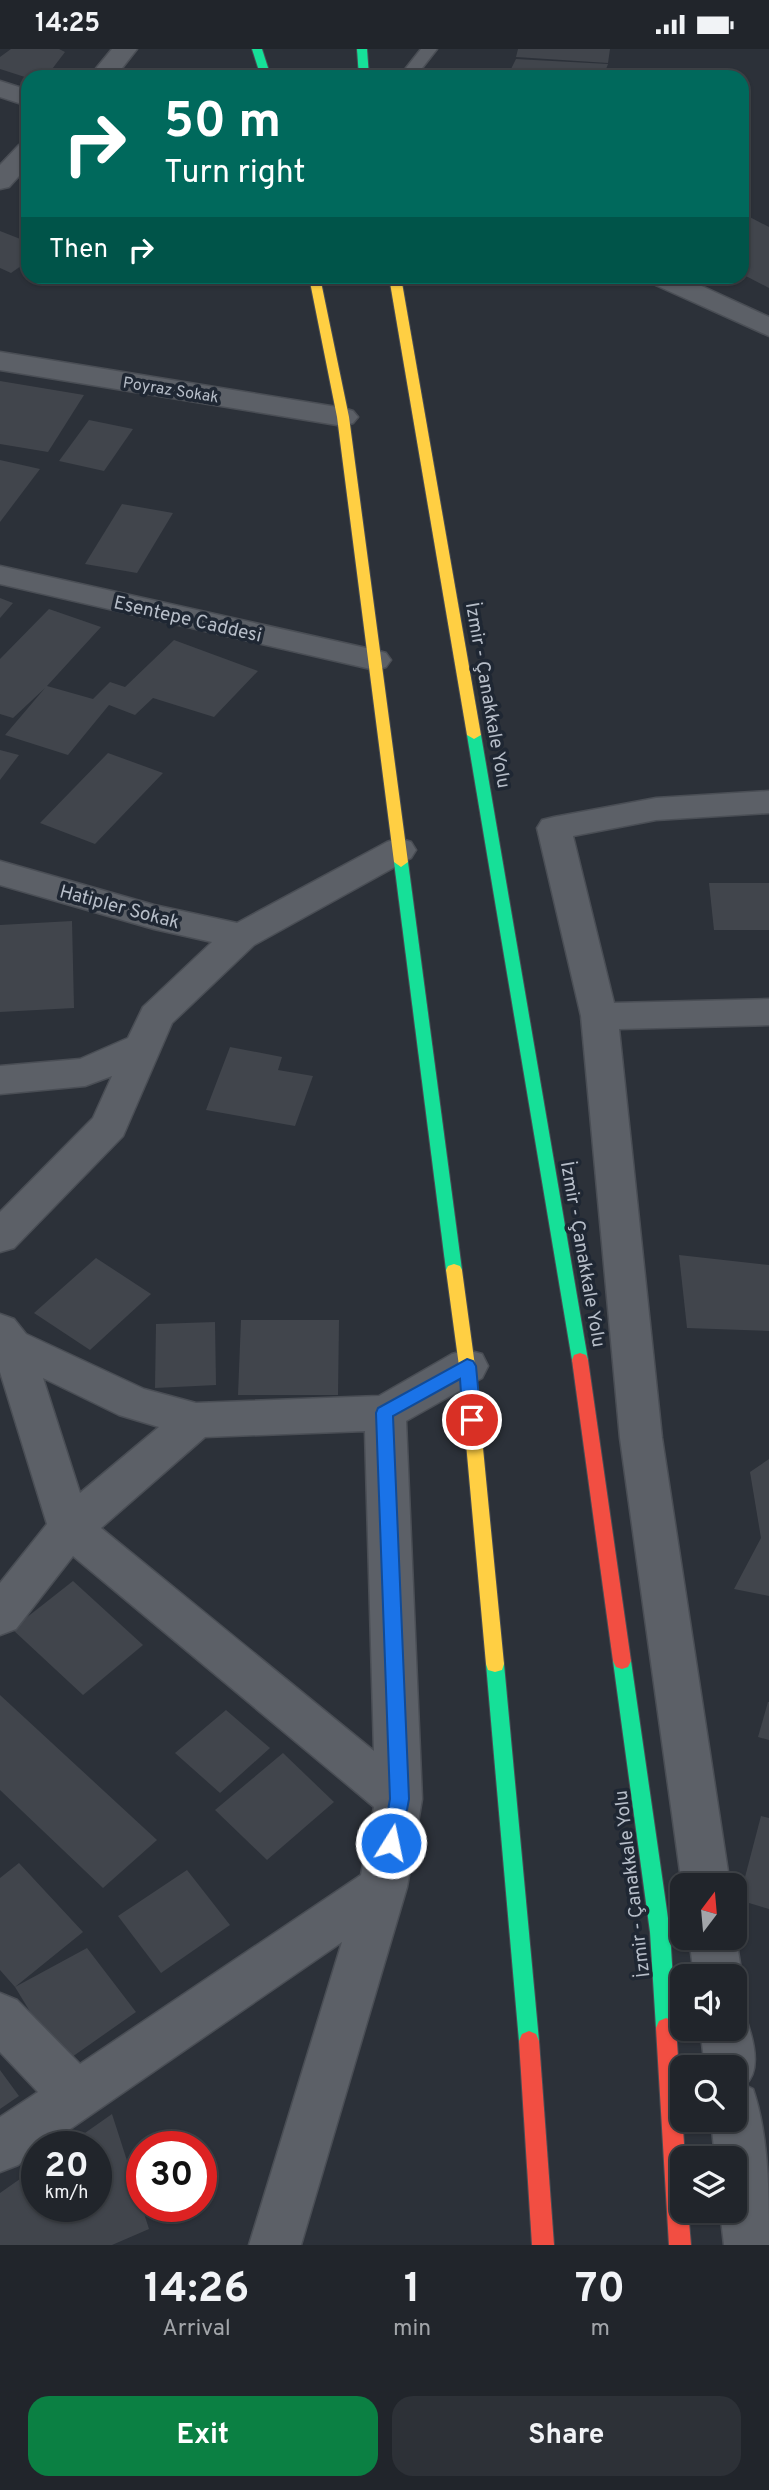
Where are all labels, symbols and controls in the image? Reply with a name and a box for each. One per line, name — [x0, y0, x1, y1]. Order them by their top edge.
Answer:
text: 14:25 — [35, 8, 100, 41]
text: 50 m — [164, 93, 281, 155]
icon: right — [49, 98, 140, 189]
text: Turn right — [164, 154, 306, 194]
icon: right — [122, 231, 160, 269]
text: Then — [49, 234, 108, 267]
street label: Poyraz Sokak — [121, 374, 220, 408]
street label: Esentepe Caddesi — [111, 591, 264, 649]
street label: İzmir - Çanakkale Yolu — [459, 600, 516, 790]
street label: Hatipler Sokak — [57, 880, 182, 935]
street label: İzmir - Çanakkale Yolu — [554, 1159, 611, 1349]
pin — [442, 1390, 502, 1450]
icon: arrive — [453, 1401, 491, 1439]
street label: İzmir - Çanakkale Yolu — [609, 1789, 656, 1979]
position arrow — [354, 1806, 428, 1880]
north arrow — [670, 1873, 747, 1949]
map controls — [670, 1873, 747, 2223]
button: sound — [670, 1964, 747, 2041]
button: search — [670, 2055, 747, 2132]
speed limit sign: 30 — [126, 2131, 217, 2222]
text: 20 — [44, 2145, 89, 2189]
button: layers — [670, 2146, 747, 2223]
text: km/h — [45, 2182, 88, 2205]
text: 14:26 — [144, 2264, 249, 2317]
text: 1 — [404, 2264, 421, 2317]
text: 70 — [575, 2264, 625, 2317]
text: Arrival — [162, 2315, 231, 2344]
text: min — [393, 2315, 431, 2344]
text: m — [590, 2315, 610, 2344]
button: Exit — [28, 2396, 378, 2476]
button: Share — [392, 2396, 741, 2476]

